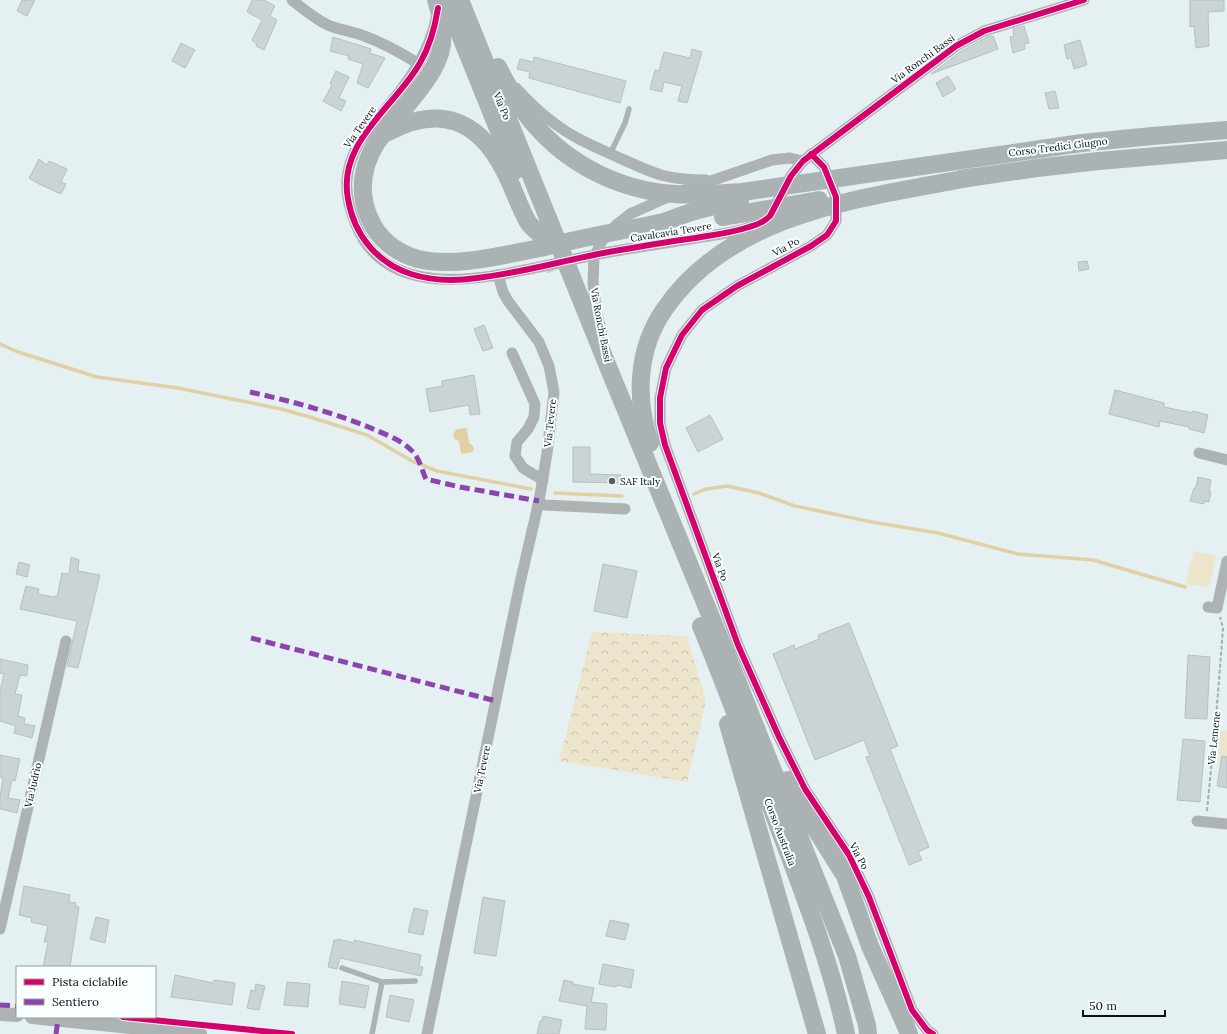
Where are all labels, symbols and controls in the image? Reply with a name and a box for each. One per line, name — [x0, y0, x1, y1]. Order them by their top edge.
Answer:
street label: Via Ronchi Bassi — [888, 31, 957, 87]
street label: Via Po — [490, 89, 513, 122]
street label: Via Tevere — [340, 103, 380, 151]
street label: Corso Tredici Giugno — [1008, 134, 1108, 160]
street label: Cavalcavia Tevere — [629, 219, 713, 245]
street label: Via Po — [769, 234, 802, 260]
street label: Via Ronchi Bassi — [587, 286, 615, 363]
street label: Via Tevere — [541, 398, 559, 449]
place label: SAF Italy — [620, 475, 661, 488]
marker: SAF Italy — [607, 476, 617, 486]
street label: Via Po — [709, 550, 731, 583]
street label: Via Lemene — [1205, 710, 1223, 767]
street label: Via Tevere — [470, 743, 494, 795]
street label: Via Judrio — [21, 761, 45, 810]
street label: Corso Australia — [761, 796, 799, 868]
street label: Via Po — [846, 839, 872, 872]
legend — [16, 966, 156, 1018]
text: Pista ciclabile — [52, 974, 128, 989]
scale bar — [1083, 992, 1165, 1018]
text: Sentiero — [52, 994, 99, 1009]
text: 50 m — [1089, 998, 1117, 1013]

